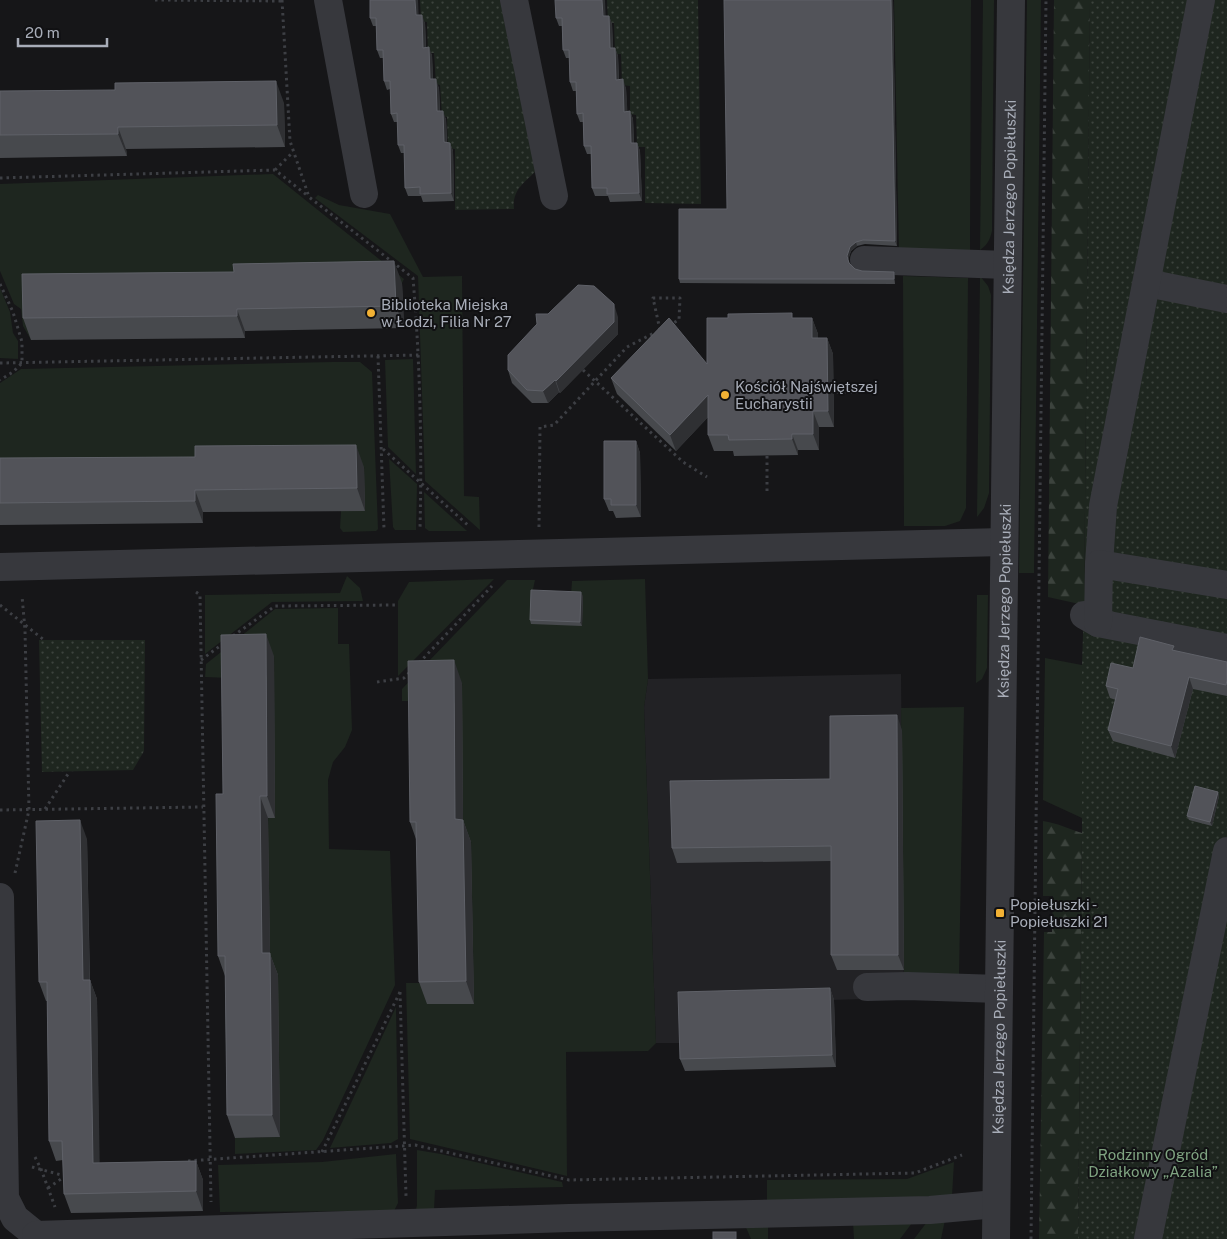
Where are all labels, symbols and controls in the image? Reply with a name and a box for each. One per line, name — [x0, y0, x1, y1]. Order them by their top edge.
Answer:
scale bar — [18, 15, 106, 47]
text: 20 m — [25, 24, 60, 41]
street label: Księdza Jerzego Popiełuszki — [999, 100, 1018, 295]
place label: Biblioteka Miejska w Łodzi, Filia Nr 27 — [381, 296, 512, 330]
marker: Biblioteka Miejska w Łodzi, Filia Nr 27 — [365, 307, 377, 319]
place label: Kościół Najświętszej Eucharystii — [735, 378, 878, 412]
marker: Kościół Najświętszej Eucharystii — [719, 389, 731, 401]
street label: Księdza Jerzego Popiełuszki — [994, 504, 1013, 699]
place label: Popiełuszki - Popiełuszki 21 — [1010, 896, 1108, 930]
marker: Popiełuszki - Popiełuszki 21 — [994, 907, 1006, 919]
street label: Księdza Jerzego Popiełuszki — [989, 939, 1008, 1135]
park label: Rodzinny Ogród Działkowy „Azalia” — [1088, 1146, 1218, 1180]

